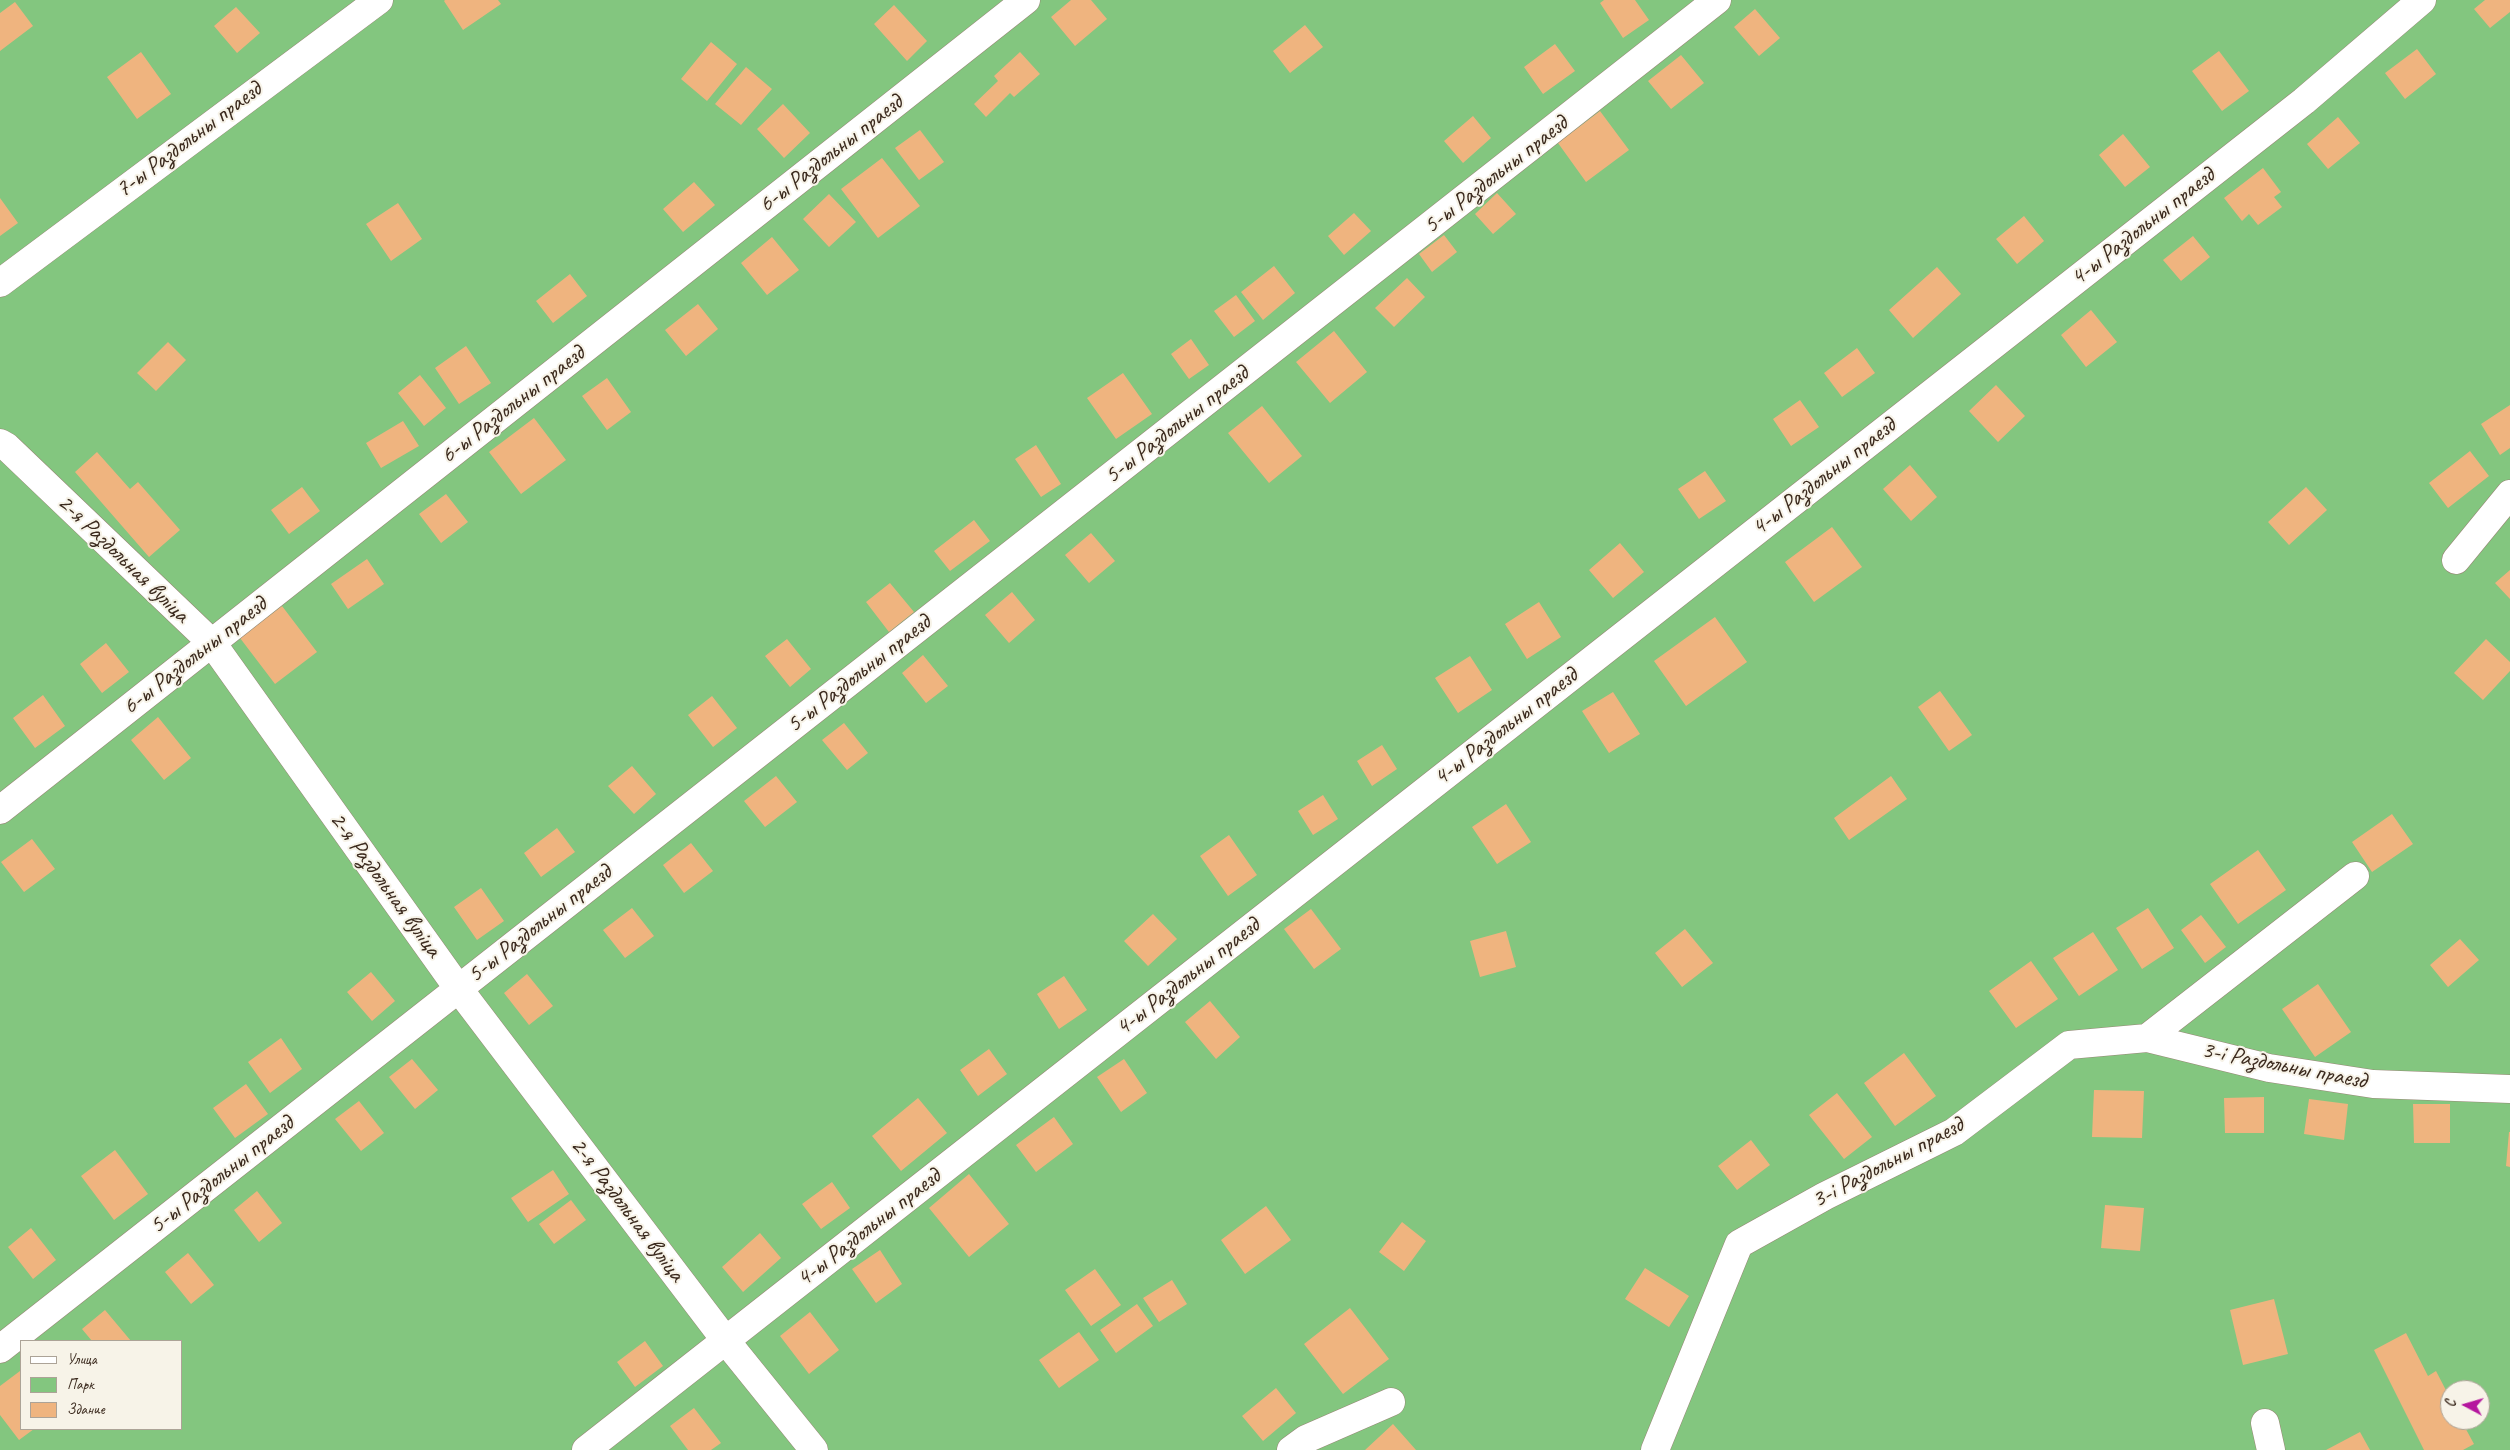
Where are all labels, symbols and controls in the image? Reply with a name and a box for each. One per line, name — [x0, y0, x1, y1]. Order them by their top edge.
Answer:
street label: 7-ы Раздольны праезд — [110, 76, 268, 204]
street label: 6-ы Раздольны праезд — [753, 89, 909, 219]
street label: 5-ы Раздольны праезд — [1418, 110, 1574, 240]
street label: 4-ы Раздольны праезд — [2065, 162, 2221, 292]
street label: 6-ы Раздольны праезд — [435, 340, 591, 470]
street label: 5-ы Раздольны праезд — [1099, 360, 1255, 490]
street label: 4-ы Раздольны праезд — [1746, 412, 1902, 542]
street label: 2-я Раздольная вуліца — [51, 489, 195, 629]
street label: 6-ы Раздольны праезд — [117, 591, 273, 721]
street label: 5-ы Раздольны праезд — [781, 609, 937, 739]
street label: 4-ы Раздольны праезд — [1428, 662, 1584, 792]
street label: 2-я Раздольная вуліца — [323, 807, 447, 963]
street label: 5-ы Раздольны праезд — [462, 859, 618, 989]
street label: 4-ы Раздольны праезд — [1110, 912, 1266, 1042]
street label: 3-і Раздольны праезд — [2199, 1036, 2369, 1096]
street label: 5-ы Раздольны праезд — [144, 1110, 300, 1240]
street label: 3-і Раздольны праезд — [1807, 1111, 1969, 1215]
street label: 2-я Раздольная вуліца — [564, 1132, 690, 1288]
street label: 4-ы Раздольны праезд — [791, 1163, 947, 1293]
legend — [20, 1340, 182, 1430]
text: Улица — [67, 1350, 97, 1369]
text: Парк — [67, 1375, 94, 1394]
north arrow — [2440, 1380, 2490, 1430]
text: С — [2442, 1399, 2459, 1408]
text: Здание — [67, 1400, 105, 1419]

